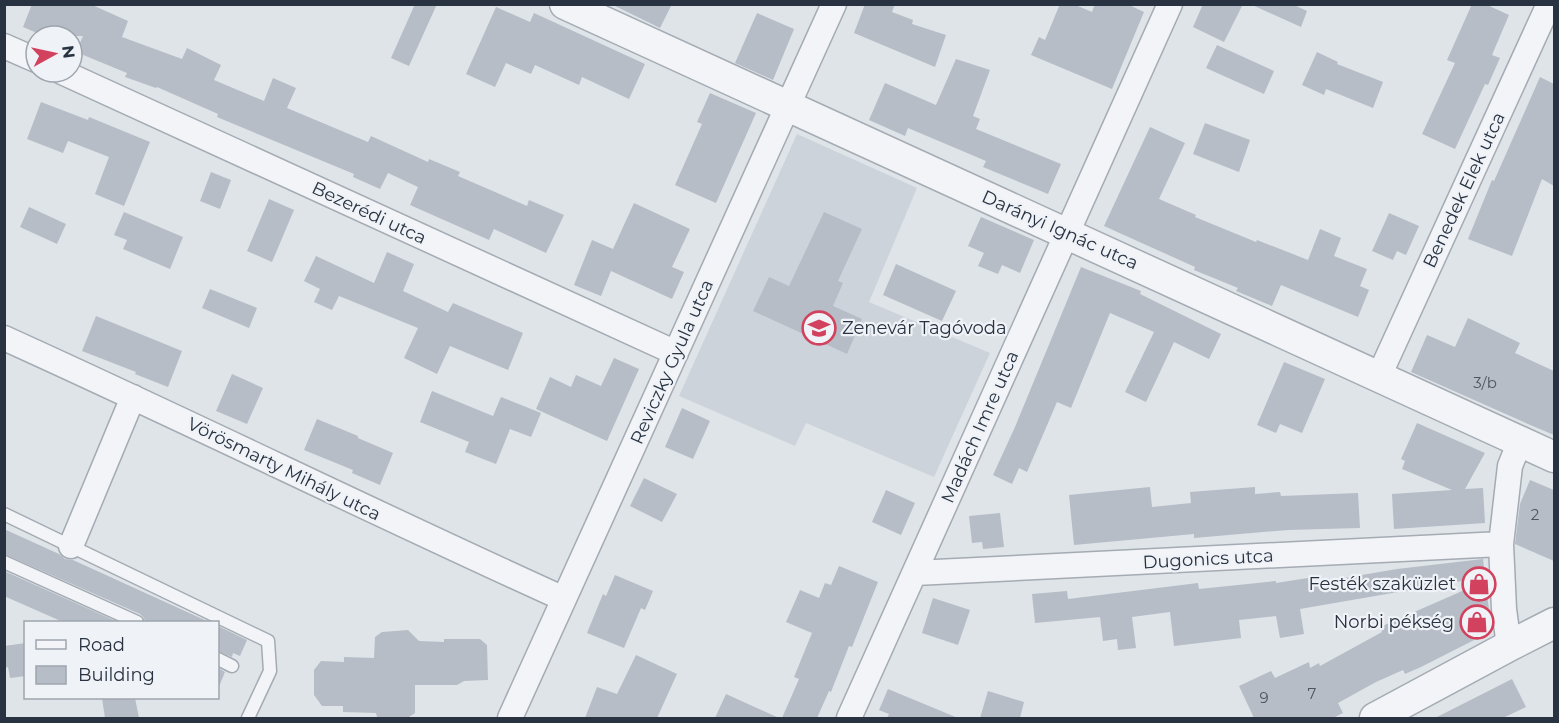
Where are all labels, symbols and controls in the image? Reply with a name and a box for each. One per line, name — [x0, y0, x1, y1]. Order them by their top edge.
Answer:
north arrow — [24, 24, 84, 84]
text: N — [58, 44, 79, 60]
street label: Benedek Elek utca — [1418, 109, 1510, 271]
street label: Bezerédi utca — [308, 177, 430, 249]
street label: Darányi Ignác utca — [978, 186, 1142, 274]
street label: Reviczky Gyula utca — [626, 276, 718, 448]
school or university icon: Zenevár Tagóvoda — [801, 310, 837, 346]
place label: Zenevár Tagóvoda — [842, 317, 1007, 339]
street label: Madách Imre utca — [937, 347, 1023, 507]
house number: 3/b — [1473, 373, 1497, 392]
street label: Vörösmarty Mihály utca — [184, 413, 384, 525]
house number: 2 — [1531, 505, 1539, 524]
street label: Dugonics utca — [1142, 545, 1274, 573]
shop icon: Festék szaküzlet — [1461, 566, 1497, 602]
place label: Festék szaküzlet — [1308, 573, 1456, 595]
shop icon: Norbi pékség — [1459, 604, 1495, 640]
place label: Norbi pékség — [1334, 611, 1454, 633]
legend — [24, 621, 219, 699]
text: Road — [78, 634, 125, 656]
text: Building — [78, 664, 155, 686]
house number: 7 — [1308, 684, 1317, 703]
house number: 9 — [1259, 688, 1269, 707]

